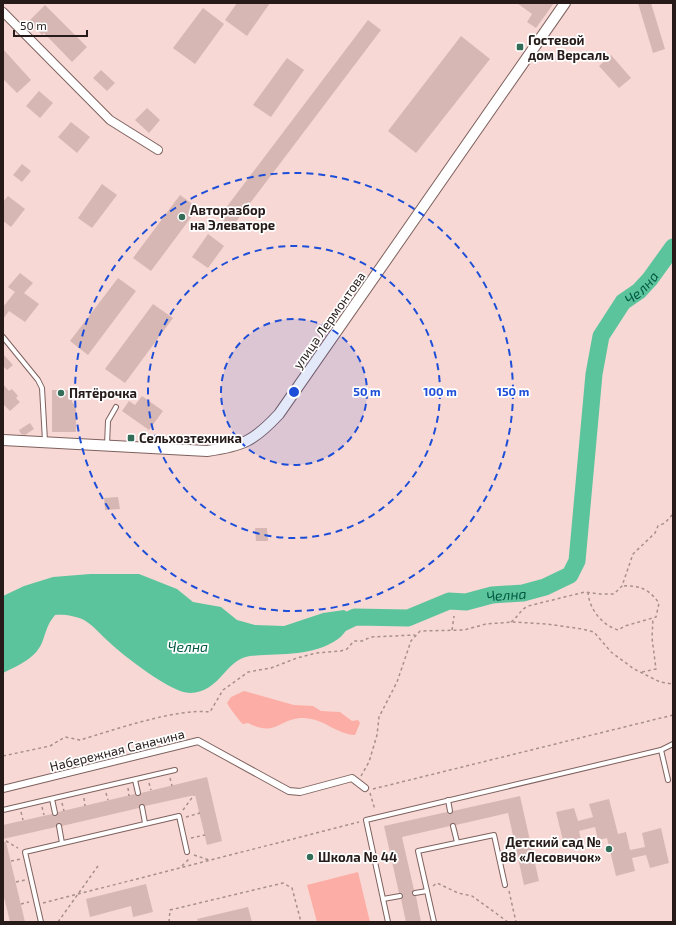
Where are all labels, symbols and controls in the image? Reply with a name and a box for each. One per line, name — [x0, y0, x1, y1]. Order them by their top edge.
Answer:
scale bar — [14, 12, 87, 38]
text: 50 m — [20, 18, 47, 32]
place label: Гостевой дом Версаль — [528, 32, 609, 63]
marker: Гостевой дом Версаль — [515, 42, 525, 52]
place label: Авторазбор на Элеваторе — [190, 202, 275, 233]
marker: Авторазбор на Элеваторе — [177, 212, 187, 222]
street label: улица Лермонтова — [289, 268, 369, 372]
water label: Челна — [621, 268, 661, 307]
text: 50 m — [353, 384, 381, 398]
text: 100 m — [423, 384, 457, 398]
text: 150 m — [497, 384, 529, 398]
place label: Пятёрочка — [69, 385, 137, 401]
centre of rings — [287, 385, 301, 399]
marker: Пятёрочка — [56, 388, 66, 398]
place label: Сельхозтехника — [139, 430, 242, 446]
marker: Сельхозтехника — [126, 433, 136, 443]
water label: Челна — [484, 584, 527, 605]
water label: Челна — [168, 638, 208, 655]
street label: Набережная Саначина — [48, 725, 186, 775]
place label: Детский сад № 88 «Лесовичок» — [500, 834, 601, 865]
marker: Детский сад № 88 «Лесовичок» — [604, 844, 614, 854]
place label: Школа № 44 — [318, 849, 397, 865]
marker: Школа № 44 — [305, 852, 315, 862]

